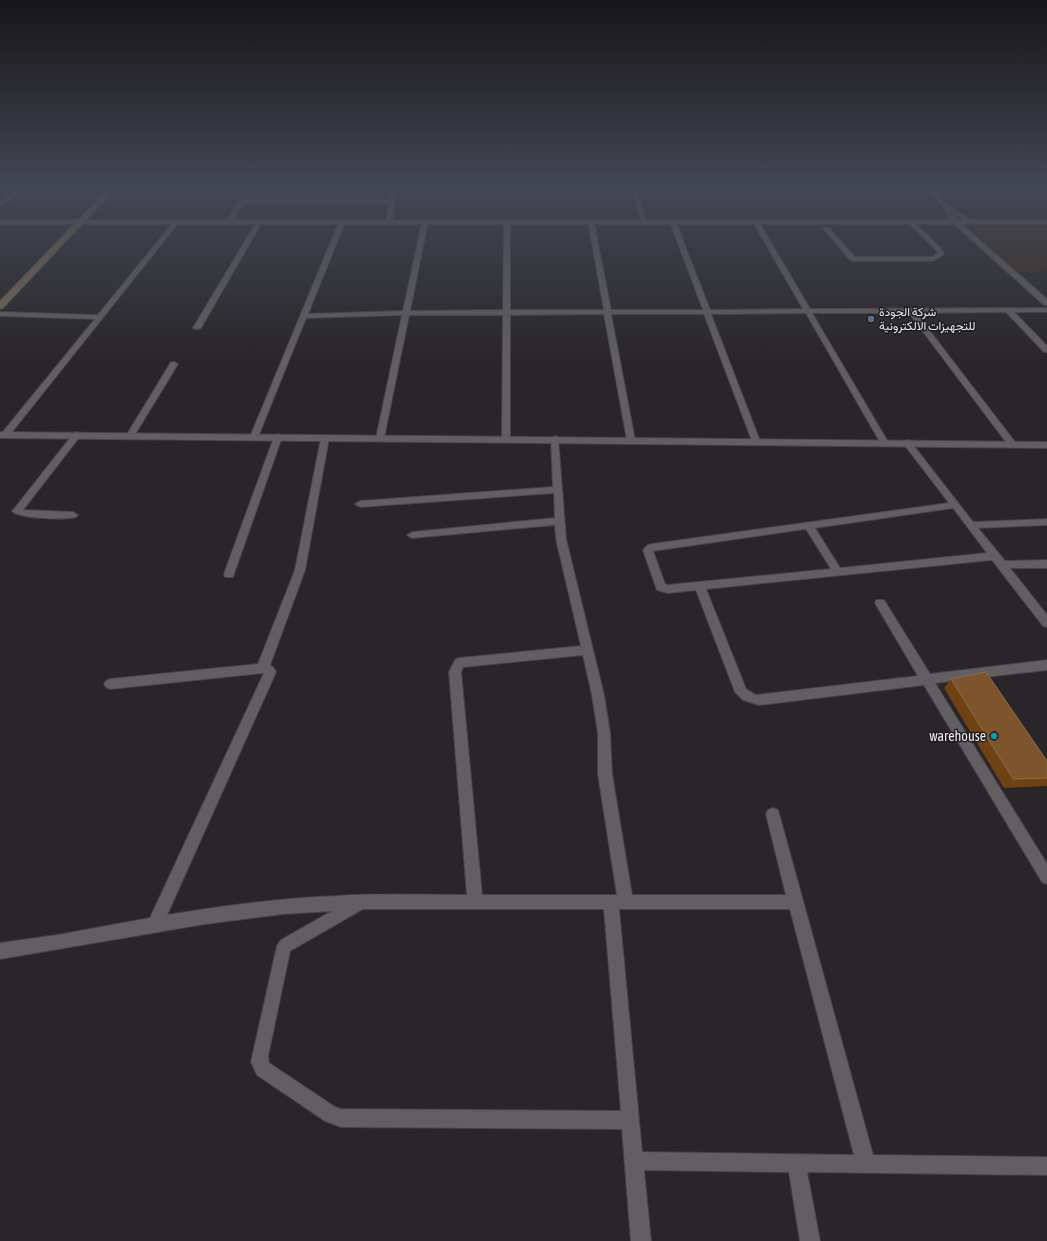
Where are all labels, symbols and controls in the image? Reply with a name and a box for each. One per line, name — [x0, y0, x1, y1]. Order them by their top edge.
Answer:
place label: شركة الجودة للتجهيزات الالكترونية — [879, 305, 976, 334]
marker: شركة الجودة للتجهيزات الالكترونية — [866, 314, 876, 324]
place label: warehouse — [929, 728, 986, 744]
marker: warehouse — [989, 731, 999, 741]

